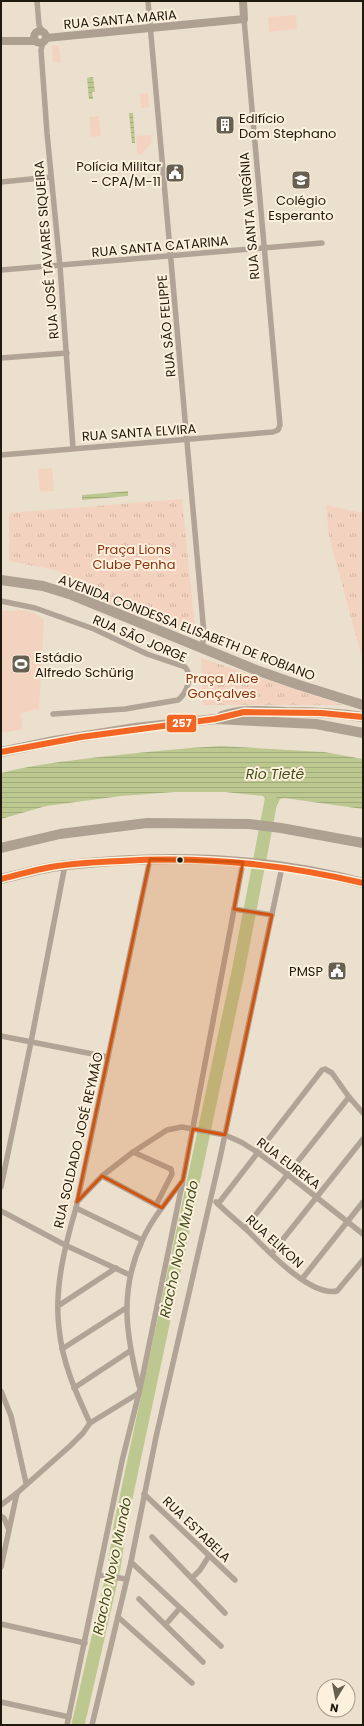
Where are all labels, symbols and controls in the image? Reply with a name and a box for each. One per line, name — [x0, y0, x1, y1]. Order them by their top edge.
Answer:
street label: RUA SANTA MARIA — [63, 5, 178, 34]
place label: Edifício Dom Stephano — [239, 109, 336, 143]
building icon: Edifício Dom Stephano — [214, 114, 236, 136]
street label: RUA SANTA VIRGÍNIA — [234, 151, 265, 281]
place label: Polícia Militar - CPA/M-11 — [76, 157, 161, 191]
street label: RUA JOSÉ TAVARES SIQUEIRA — [29, 160, 64, 340]
public building icon: Polícia Militar - CPA/M-11 — [164, 162, 186, 184]
school or university icon: Colégio Esperanto — [290, 169, 312, 191]
place label: Colégio Esperanto — [268, 191, 334, 225]
street label: RUA SANTA CATARINA — [91, 231, 229, 262]
street label: RUA SÃO FELIPPE — [153, 274, 180, 378]
street label: RUA SANTA ELVIRA — [81, 419, 197, 446]
park label: Praça Lions Clube Penha — [93, 540, 175, 574]
street label: AVENIDA CONDESSA ELISABETH DE ROBIANO — [56, 570, 318, 685]
street label: RUA SÃO JORGE — [90, 610, 190, 667]
place label: Estádio Alfredo Schürig — [35, 648, 134, 682]
sports icon: Estádio Alfredo Schürig — [10, 653, 32, 675]
park label: Praça Alice Gonçalves — [186, 669, 258, 703]
line badge: 257 — [166, 714, 197, 733]
text: 257 — [172, 715, 192, 731]
water label: Rio Tietê — [246, 764, 305, 784]
unlabelled marker — [175, 855, 185, 865]
public building icon: PMSP — [326, 960, 348, 982]
place label: PMSP — [289, 962, 323, 981]
street label: RUA SOLDADO JOSÉ REYMÃO — [49, 1050, 108, 1230]
street label: RUA EUREKA — [253, 1133, 325, 1194]
water label: Riacho Novo Mundo — [155, 1178, 203, 1320]
street label: RUA ELIKON — [242, 1210, 308, 1272]
street label: RUA ESTABELA — [158, 1492, 235, 1567]
water label: Riacho Novo Mundo — [88, 1495, 136, 1637]
north arrow — [316, 1678, 356, 1718]
text: N — [329, 1699, 340, 1716]

